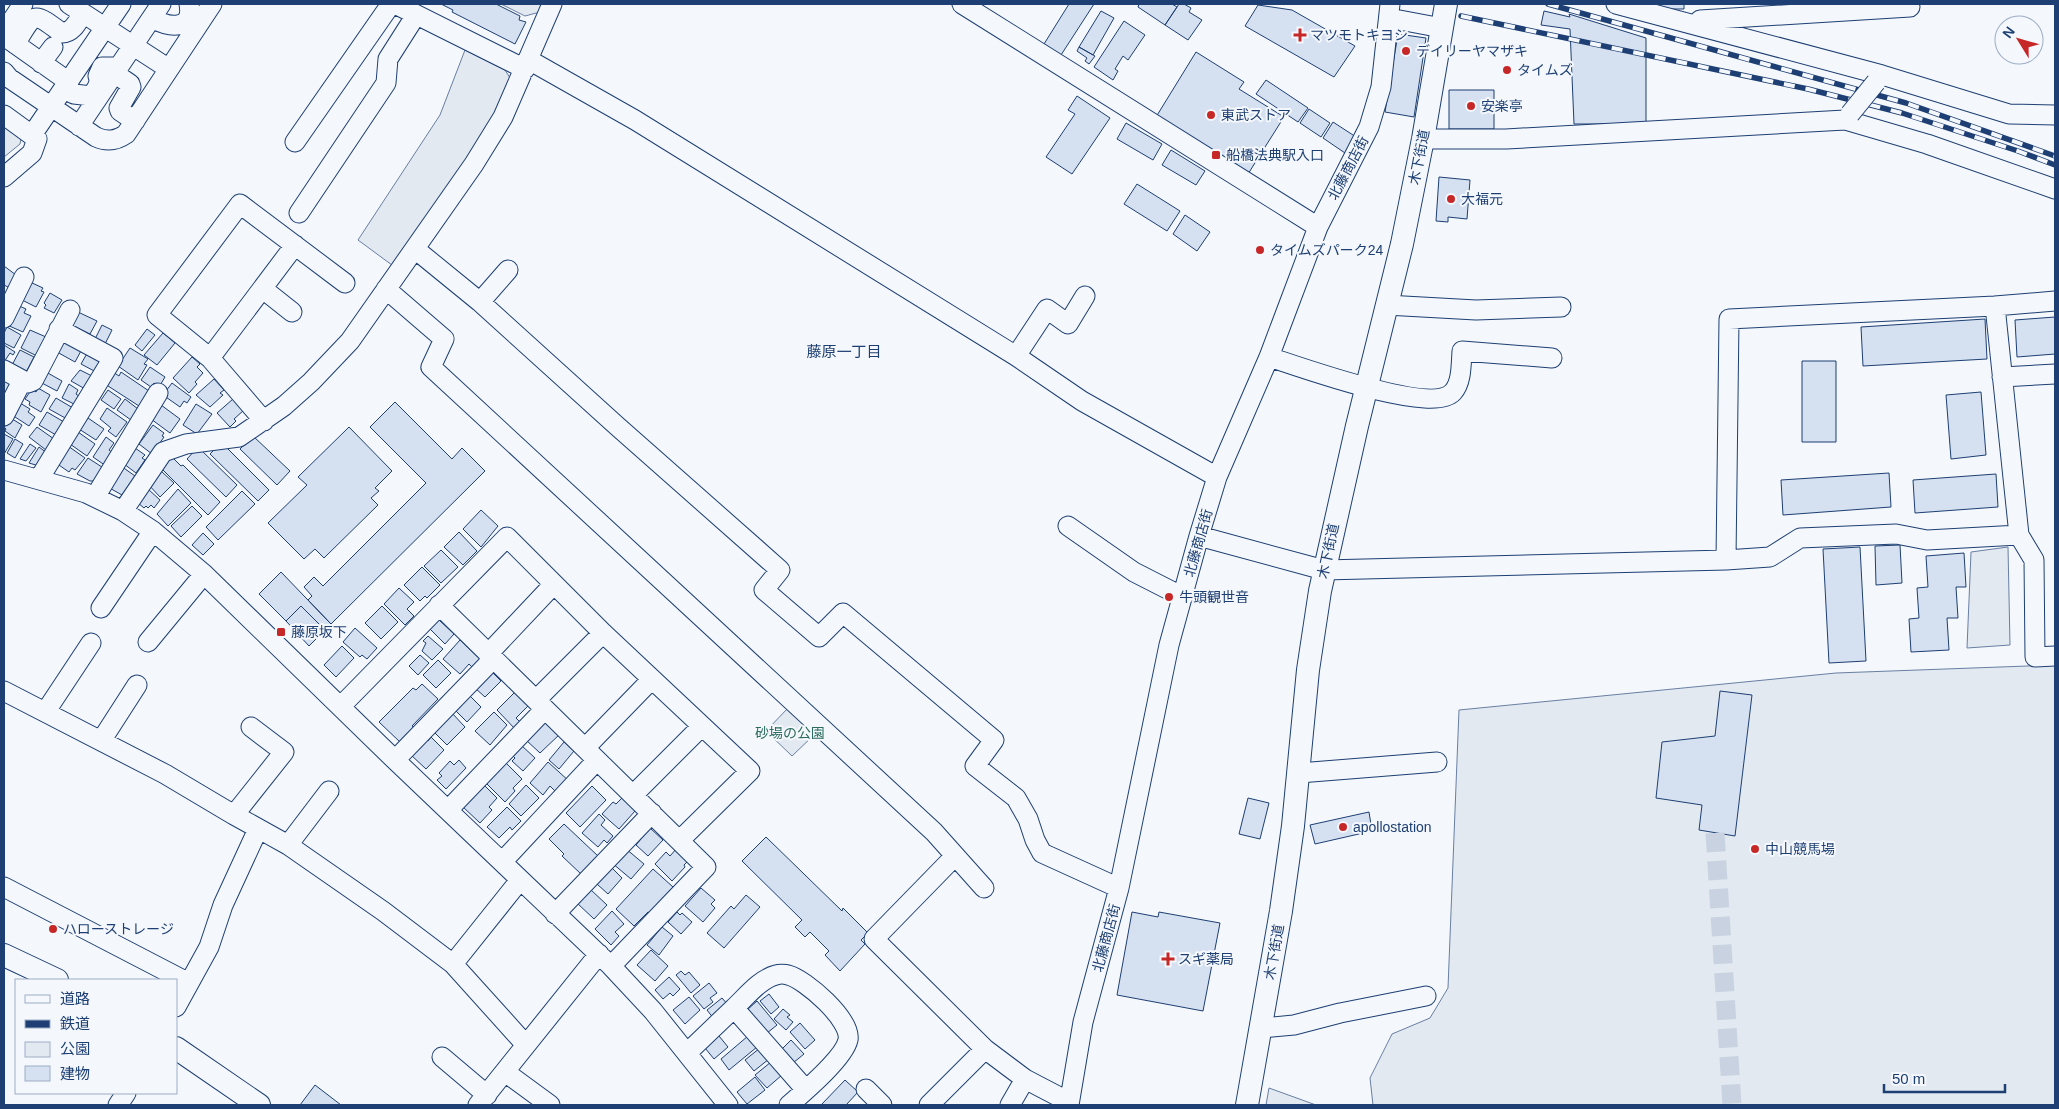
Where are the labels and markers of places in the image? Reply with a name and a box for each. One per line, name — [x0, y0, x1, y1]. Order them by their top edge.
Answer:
place label: マツモトキヨシ — [1310, 27, 1408, 43]
marker: マツモトキヨシ — [1294, 29, 1306, 41]
place label: デイリーヤマザキ — [1416, 43, 1528, 59]
marker: デイリーヤマザキ — [1400, 45, 1412, 57]
place label: タイムズ — [1517, 62, 1573, 78]
marker: タイムズ — [1501, 64, 1513, 76]
place label: 安楽亭 — [1481, 98, 1523, 114]
marker: 安楽亭 — [1465, 100, 1477, 112]
place label: 東武ストア — [1221, 107, 1291, 123]
marker: 東武ストア — [1205, 109, 1217, 121]
place label: 船橋法典駅入口 — [1226, 147, 1324, 163]
marker: 船橋法典駅入口 — [1210, 149, 1222, 161]
place label: 大福元 — [1461, 191, 1503, 207]
marker: 大福元 — [1445, 193, 1457, 205]
place label: タイムズパーク24 — [1270, 242, 1384, 258]
marker: タイムズパーク24 — [1254, 244, 1266, 256]
place label: 牛頭観世音 — [1179, 589, 1249, 605]
marker: 牛頭観世音 — [1163, 591, 1175, 603]
place label: 藤原坂下 — [291, 624, 347, 640]
marker: 藤原坂下 — [275, 626, 287, 638]
place label: apollostation — [1353, 819, 1432, 835]
marker: apollostation — [1337, 821, 1349, 833]
place label: 中山競馬場 — [1765, 841, 1835, 857]
marker: 中山競馬場 — [1749, 843, 1761, 855]
place label: ハローストレージ — [63, 921, 174, 937]
marker: ハローストレージ — [47, 923, 59, 935]
place label: スギ薬局 — [1178, 951, 1234, 967]
marker: スギ薬局 — [1162, 953, 1174, 965]

